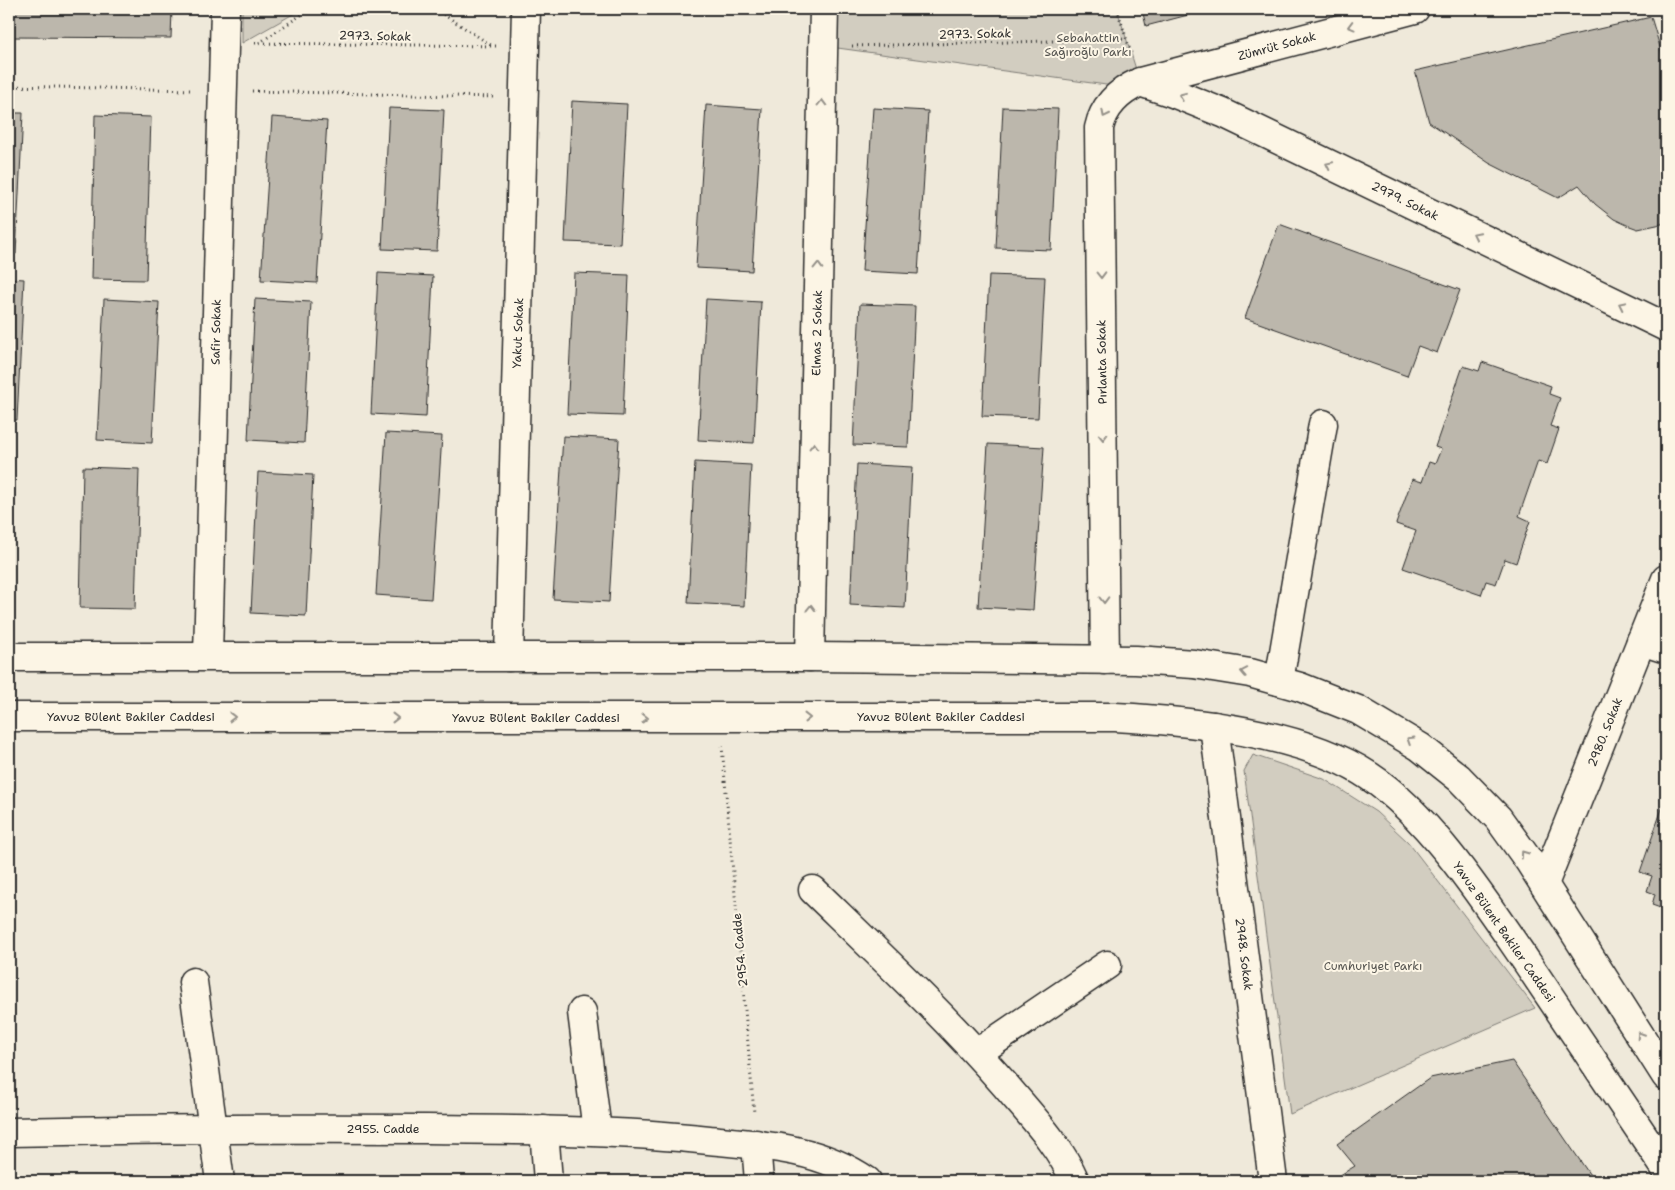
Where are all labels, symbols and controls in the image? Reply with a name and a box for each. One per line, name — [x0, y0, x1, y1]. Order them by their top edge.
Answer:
one-way arrow — [1346, 20, 1355, 31]
street label: 2973. Sokak — [939, 25, 1012, 43]
street label: 2973. Sokak — [339, 27, 412, 45]
street label: Zümrüt Sokak — [1236, 28, 1318, 64]
park label: Sebahattin Sağıroğlu Parkı — [1044, 30, 1132, 60]
one-way arrow — [1178, 92, 1187, 103]
one-way arrow — [817, 99, 827, 107]
one-way arrow — [1101, 108, 1111, 117]
one-way arrow — [1326, 161, 1335, 171]
street label: 2979. Sokak — [1369, 178, 1441, 224]
one-way arrow — [1472, 231, 1481, 241]
one-way arrow — [813, 262, 824, 270]
one-way arrow — [1096, 272, 1106, 279]
street label: Elmas 2 Sokak — [808, 290, 826, 376]
street label: Yakut Sokak — [509, 297, 527, 369]
street label: Safir Sokak — [207, 299, 225, 365]
one-way arrow — [1618, 301, 1627, 312]
street label: Pırlanta Sokak — [1093, 320, 1111, 404]
one-way arrow — [1098, 434, 1108, 442]
one-way arrow — [809, 442, 820, 450]
one-way arrow — [1099, 596, 1109, 604]
one-way arrow — [806, 604, 816, 612]
one-way arrow — [1240, 667, 1248, 678]
street label: 2980. Sokak — [1584, 695, 1626, 769]
street label: Yavuz Bülent Bakiler Caddesi — [47, 709, 215, 725]
street label: Yavuz Bülent Bakiler Caddesi — [857, 709, 1025, 725]
street label: Yavuz Bülent Bakiler Caddesi — [452, 710, 620, 726]
one-way arrow — [229, 712, 237, 722]
one-way arrow — [392, 713, 399, 723]
one-way arrow — [642, 713, 649, 723]
one-way arrow — [804, 713, 812, 723]
one-way arrow — [1406, 736, 1415, 746]
one-way arrow — [1521, 850, 1530, 860]
street label: Yavuz Bülent Bakiler Caddesi — [1449, 859, 1559, 1005]
street label: 2954. Cadde — [729, 912, 751, 988]
street label: 2948. Sokak — [1232, 917, 1256, 991]
park label: Cumhuriyet Parkı — [1324, 958, 1422, 974]
one-way arrow — [1637, 1031, 1646, 1040]
street label: 2955. Cadde — [346, 1121, 420, 1137]

